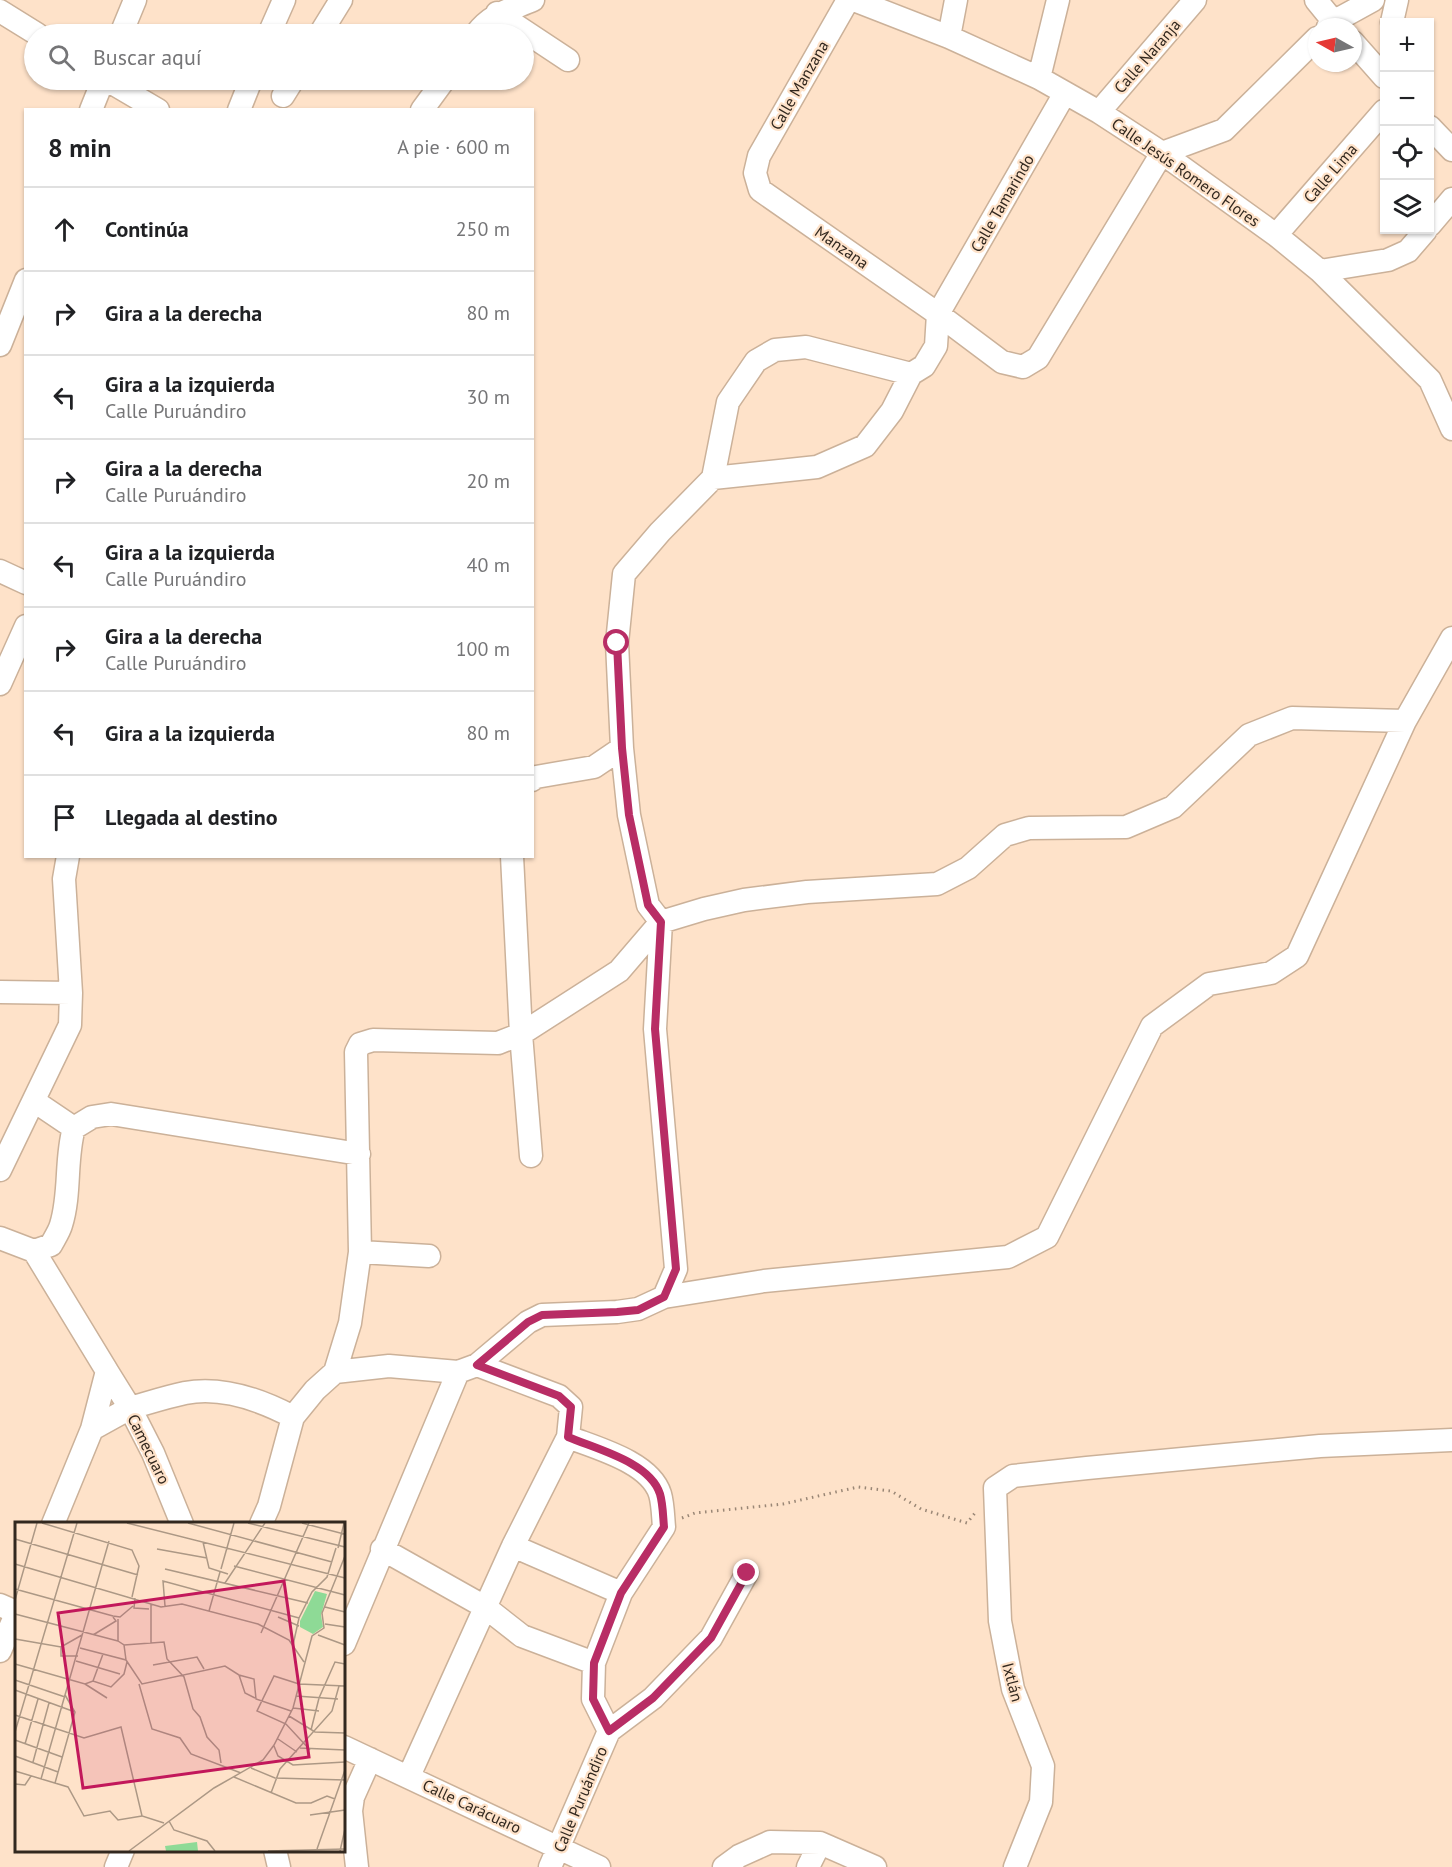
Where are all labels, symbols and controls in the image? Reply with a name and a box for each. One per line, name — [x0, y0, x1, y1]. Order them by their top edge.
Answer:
street label: Calle Naranja — [1109, 15, 1185, 97]
north arrow — [1308, 18, 1362, 72]
map controls — [1380, 18, 1434, 234]
button: + — [1380, 18, 1434, 72]
search box — [24, 24, 534, 90]
street label: Calle Manzana — [765, 37, 833, 133]
icon: search — [45, 41, 78, 74]
text: Buscar aquí — [93, 43, 202, 71]
button: − — [1380, 72, 1434, 126]
street label: Calle Jesús Romero Flores — [1108, 113, 1264, 231]
button: locate — [1380, 126, 1434, 180]
text: 8 min — [48, 131, 111, 164]
text: A pie · 600 m — [397, 134, 510, 160]
street label: Calle Lima — [1299, 139, 1361, 207]
street label: Calle Tamarindo — [966, 150, 1038, 256]
button: layers — [1380, 180, 1434, 234]
icon: ahead — [48, 213, 81, 246]
text: Continúa — [105, 215, 189, 243]
text: 250 m — [456, 216, 510, 242]
street label: Manzana — [811, 221, 873, 273]
icon: right — [48, 297, 81, 330]
text: Gira a la derecha — [105, 299, 262, 327]
text: 80 m — [467, 300, 510, 326]
text: Gira a la izquierda — [105, 370, 275, 398]
icon: left — [48, 381, 81, 414]
text: 30 m — [467, 384, 510, 410]
text: Calle Puruándiro — [105, 398, 247, 424]
text: Gira a la derecha — [105, 454, 262, 482]
icon: right — [48, 465, 81, 498]
text: 20 m — [467, 468, 510, 494]
text: Calle Puruándiro — [105, 482, 247, 508]
text: Gira a la izquierda — [105, 538, 275, 566]
icon: left — [48, 549, 81, 582]
text: 40 m — [467, 552, 510, 578]
text: Calle Puruándiro — [105, 566, 247, 592]
text: Gira a la derecha — [105, 622, 262, 650]
route start — [603, 629, 629, 655]
icon: right — [48, 633, 81, 666]
text: 100 m — [456, 636, 510, 662]
text: Calle Puruándiro — [105, 650, 247, 676]
icon: left — [48, 717, 81, 750]
text: Gira a la izquierda — [105, 719, 275, 747]
text: 80 m — [467, 720, 510, 746]
icon: arrive — [48, 801, 81, 834]
text: Llegada al destino — [105, 803, 278, 831]
street label: Camecuaro — [123, 1411, 175, 1487]
inset map — [15, 1522, 345, 1852]
route end — [733, 1559, 759, 1585]
street label: Ixtlán — [998, 1660, 1028, 1704]
street label: Calle Puruándiro — [549, 1743, 611, 1855]
street label: Calle Carácuaro — [420, 1774, 524, 1838]

